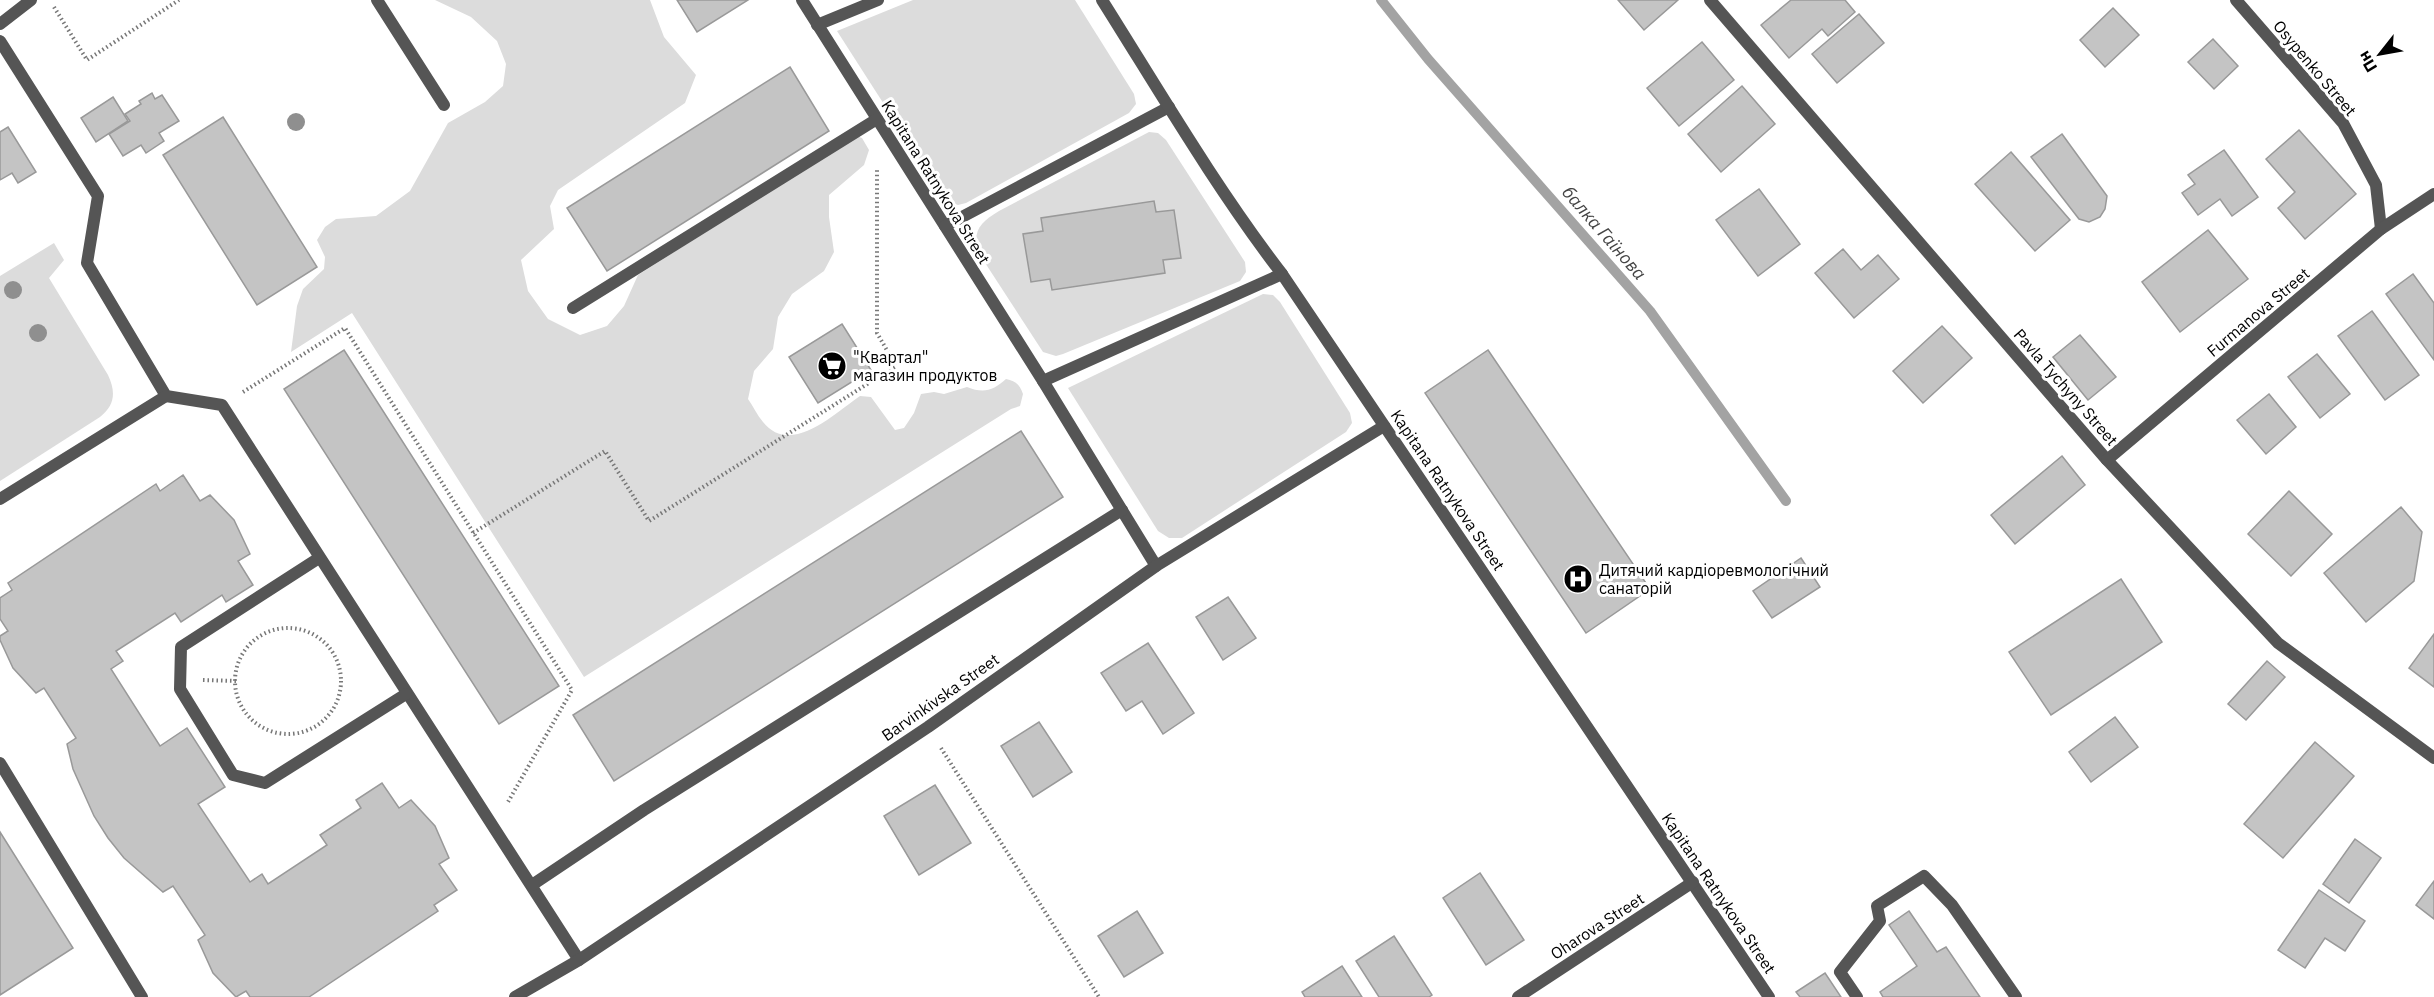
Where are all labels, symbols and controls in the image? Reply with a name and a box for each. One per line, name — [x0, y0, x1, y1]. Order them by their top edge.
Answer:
street label: Osypenko Street — [2269, 16, 2361, 120]
north arrow — [2350, 24, 2410, 84]
text: Пн — [2353, 48, 2381, 76]
street label: Kapitana Ratnykova Street — [877, 96, 995, 268]
water label: балка Гаїнова — [1557, 181, 1652, 284]
street label: Furmanova Street — [2203, 263, 2313, 361]
street label: Pavla Tychyny Street — [2010, 324, 2122, 450]
place label: "Квартал" магазин продуктов — [853, 347, 997, 385]
supermarket icon: "Квартал" магазин продуктов — [816, 350, 848, 382]
street label: Kapitana Ratnykova Street — [1387, 406, 1509, 574]
place label: Дитячий кардіоревмологічний санаторій — [1599, 560, 1829, 598]
hospital icon: Дитячий кардіоревмологічний санаторій — [1562, 563, 1594, 595]
street label: Barvinkivska Street — [877, 649, 1003, 745]
street label: Kapitana Ratnykova Street — [1658, 809, 1780, 977]
street label: Oharova Street — [1546, 888, 1648, 964]

